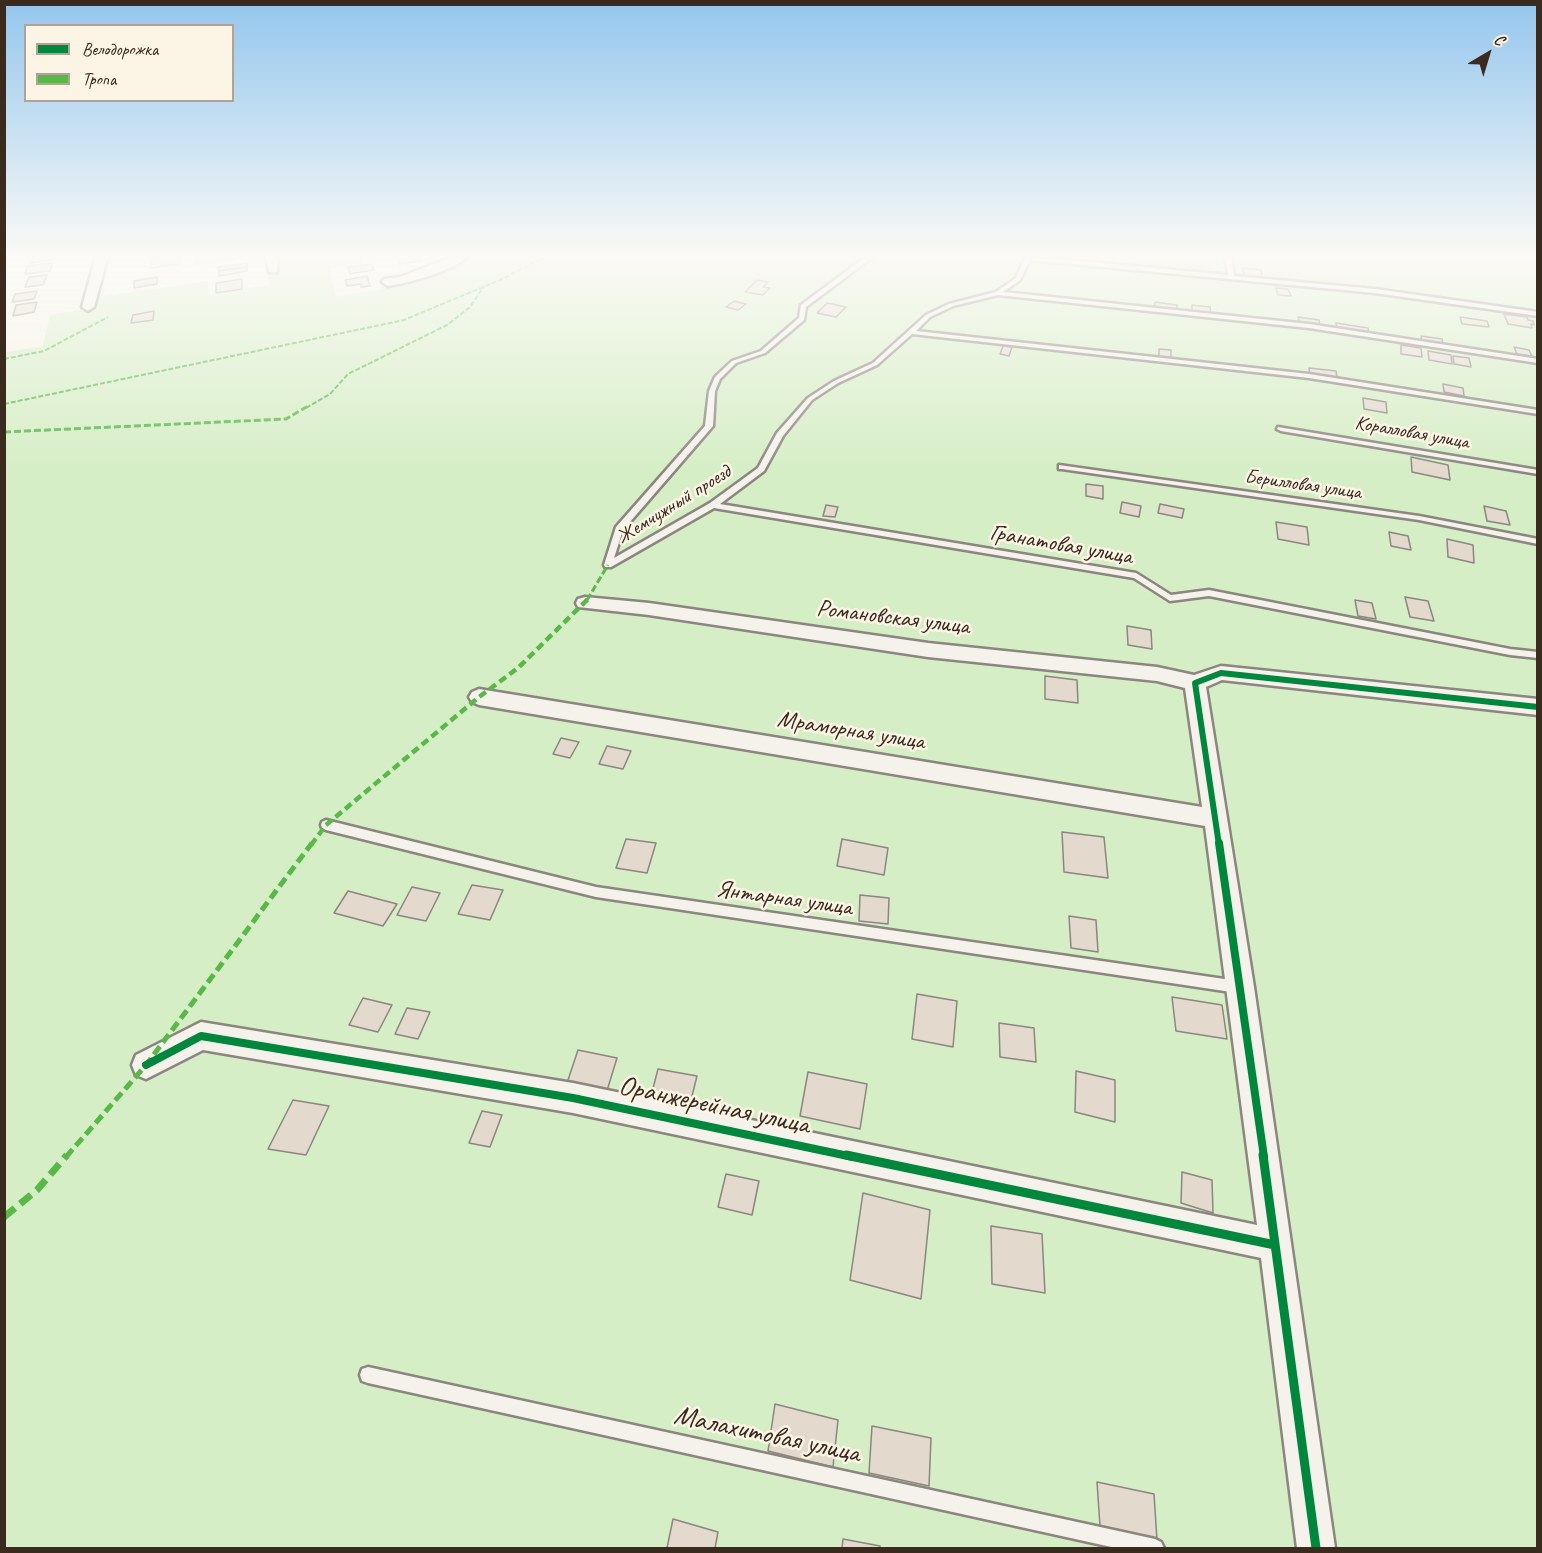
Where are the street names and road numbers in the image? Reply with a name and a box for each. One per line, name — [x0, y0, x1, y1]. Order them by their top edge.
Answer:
street label: Коралловая улица — [1353, 411, 1471, 455]
street label: Жемчужный проезд — [612, 460, 736, 550]
street label: Берилловая улица — [1243, 465, 1363, 505]
street label: Гранатовая улица — [988, 518, 1134, 572]
street label: Романовская улица — [815, 594, 971, 642]
street label: Мраморная улица — [775, 705, 927, 757]
street label: Янтарная улица — [714, 875, 854, 923]
street label: Оранжерейная улица — [615, 1069, 813, 1143]
street label: Малахитовая улица — [671, 1399, 863, 1471]

